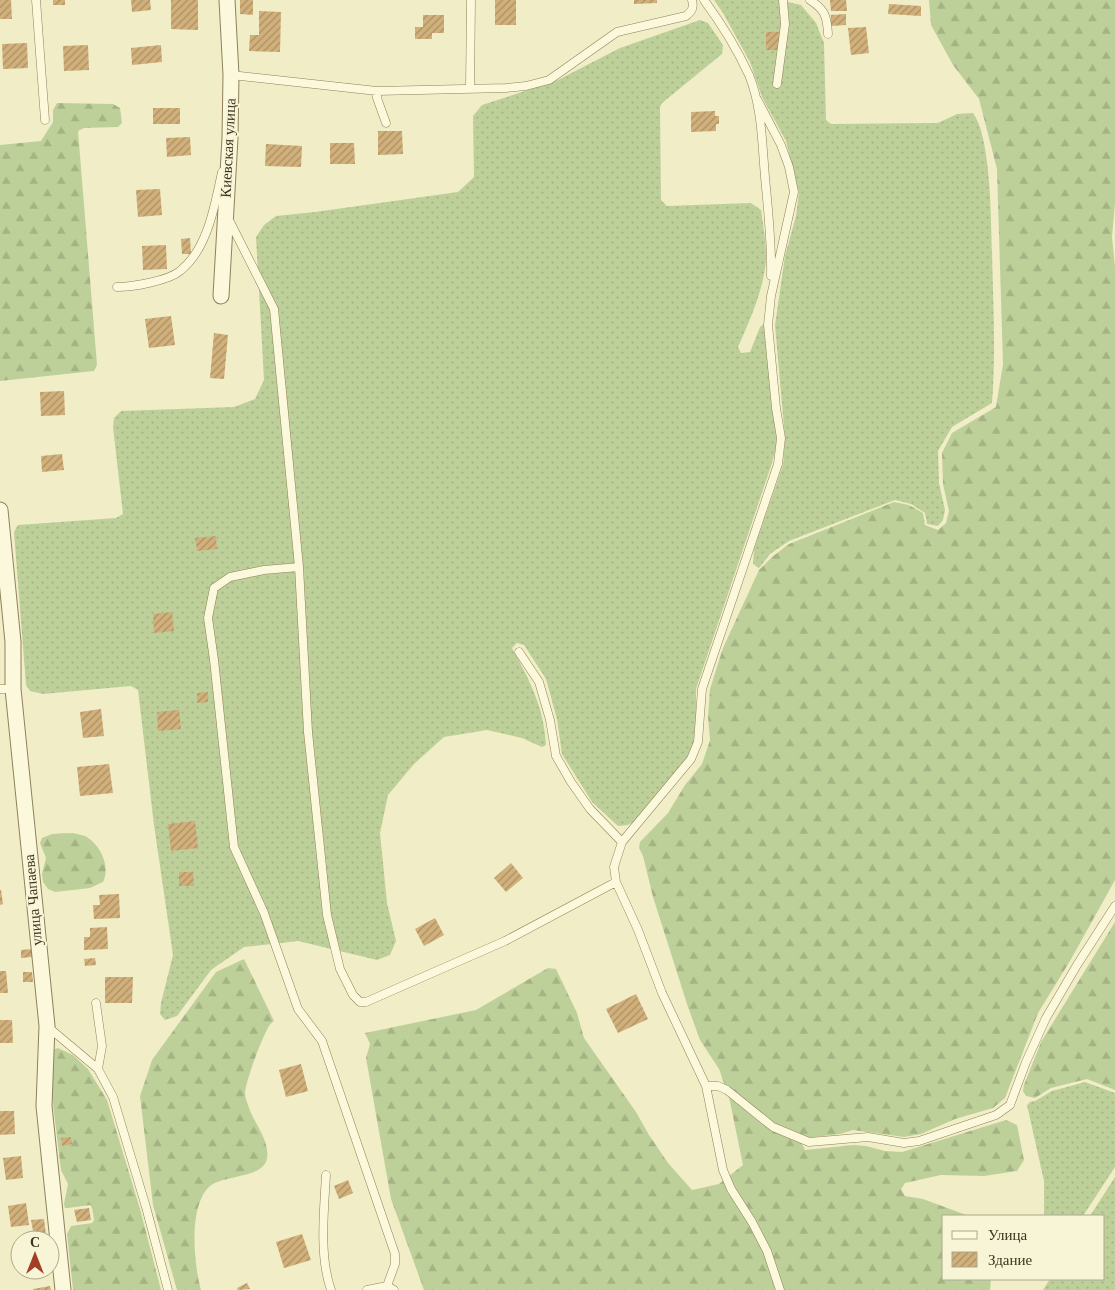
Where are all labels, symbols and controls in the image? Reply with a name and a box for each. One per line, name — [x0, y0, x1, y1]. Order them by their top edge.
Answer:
street label: Киевская улица — [217, 97, 239, 198]
street label: улица Чапаева — [21, 853, 45, 946]
legend — [942, 1215, 1105, 1280]
text: Улица — [988, 1227, 1027, 1243]
north arrow — [10, 1230, 60, 1280]
text: С — [30, 1235, 40, 1250]
text: Здание — [988, 1252, 1032, 1268]

